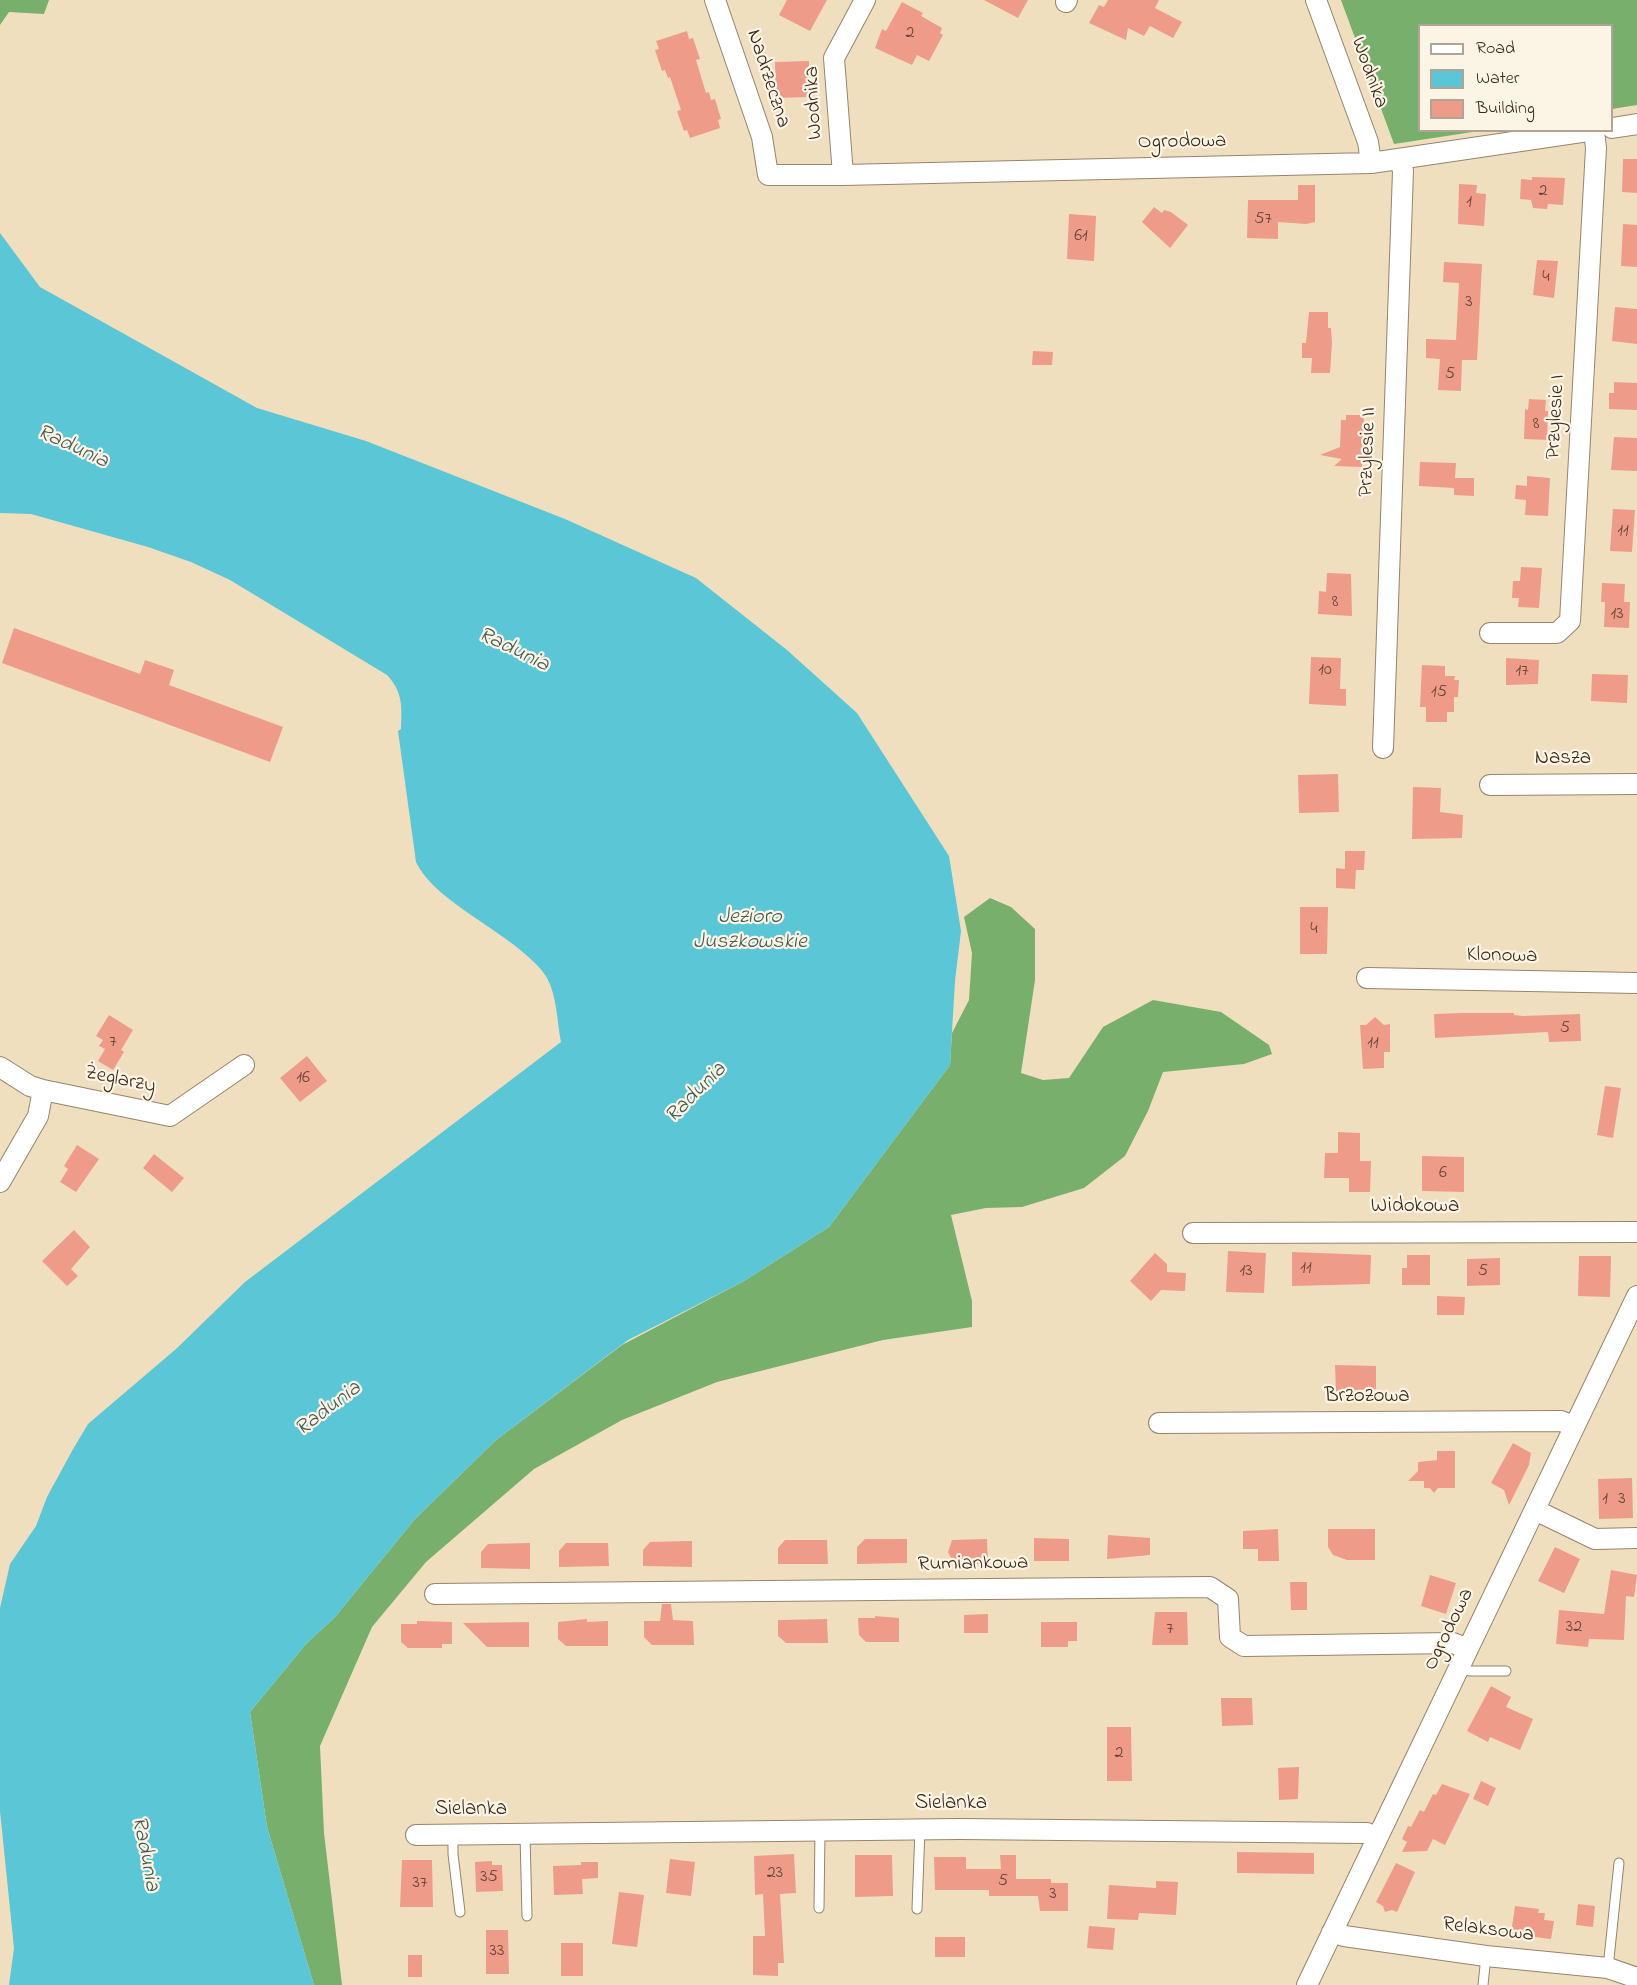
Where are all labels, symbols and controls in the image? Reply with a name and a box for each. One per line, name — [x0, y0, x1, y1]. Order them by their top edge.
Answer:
house number: 2 — [906, 23, 914, 45]
legend — [1418, 24, 1613, 132]
street label: Nadrzeczna — [739, 27, 795, 131]
street label: Wodnika — [1344, 34, 1392, 112]
text: Road — [1476, 36, 1515, 62]
street label: Wodnika — [800, 66, 830, 140]
text: Water — [1476, 66, 1519, 92]
text: Building — [1476, 96, 1535, 122]
street label: Ogrodowa — [1138, 130, 1226, 156]
house number: 2 — [1539, 181, 1547, 203]
house number: 1 — [1466, 192, 1472, 214]
house number: 57 — [1254, 209, 1272, 231]
house number: 61 — [1074, 226, 1088, 248]
house number: 4 — [1542, 267, 1550, 289]
house number: 3 — [1465, 292, 1473, 314]
house number: 5 — [1445, 364, 1455, 386]
street label: Przylesie I — [1542, 374, 1572, 460]
street label: Przylesie II — [1355, 407, 1383, 497]
house number: 8 — [1533, 414, 1539, 436]
water label: Radunia — [32, 420, 112, 476]
house number: 11 — [1617, 521, 1629, 543]
house number: 8 — [1332, 592, 1338, 614]
house number: 13 — [1610, 604, 1624, 626]
water label: Radunia — [473, 623, 553, 679]
house number: 10 — [1318, 660, 1332, 682]
house number: 17 — [1515, 661, 1529, 683]
house number: 15 — [1431, 682, 1447, 704]
street label: Nasza — [1535, 747, 1591, 773]
water label: Jezioro Juszkowskie — [693, 905, 807, 956]
house number: 4 — [1310, 919, 1318, 941]
street label: Klonowa — [1466, 944, 1538, 970]
house number: 5 — [1560, 1018, 1570, 1040]
house number: 7 — [109, 1032, 117, 1054]
house number: 11 — [1367, 1033, 1379, 1055]
water label: Radunia — [661, 1058, 733, 1130]
street label: Żeglarzy — [82, 1061, 158, 1101]
house number: 16 — [296, 1068, 310, 1090]
house number: 6 — [1439, 1163, 1447, 1185]
street label: Widokowa — [1371, 1195, 1459, 1221]
house number: 11 — [1300, 1258, 1312, 1280]
house number: 13 — [1239, 1261, 1253, 1283]
house number: 5 — [1478, 1261, 1488, 1283]
water label: Radunia — [291, 1377, 367, 1443]
street label: Brzozowa — [1324, 1385, 1410, 1411]
house number: 1 — [1602, 1489, 1608, 1511]
house number: 3 — [1618, 1489, 1626, 1511]
street label: Rumiankowa — [918, 1551, 1028, 1579]
street label: Ogrodowa — [1419, 1585, 1481, 1675]
house number: 32 — [1566, 1617, 1582, 1639]
house number: 7 — [1166, 1619, 1174, 1641]
house number: 2 — [1115, 1743, 1123, 1765]
street label: Sielanka — [915, 1792, 987, 1818]
street label: Sielanka — [435, 1798, 507, 1824]
water label: Radunia — [124, 1814, 164, 1894]
house number: 23 — [767, 1863, 783, 1885]
house number: 35 — [480, 1867, 498, 1889]
house number: 5 — [998, 1871, 1008, 1893]
house number: 37 — [413, 1873, 427, 1895]
house number: 3 — [1049, 1884, 1057, 1906]
street label: Relaksowa — [1441, 1913, 1535, 1949]
house number: 33 — [490, 1941, 504, 1963]

